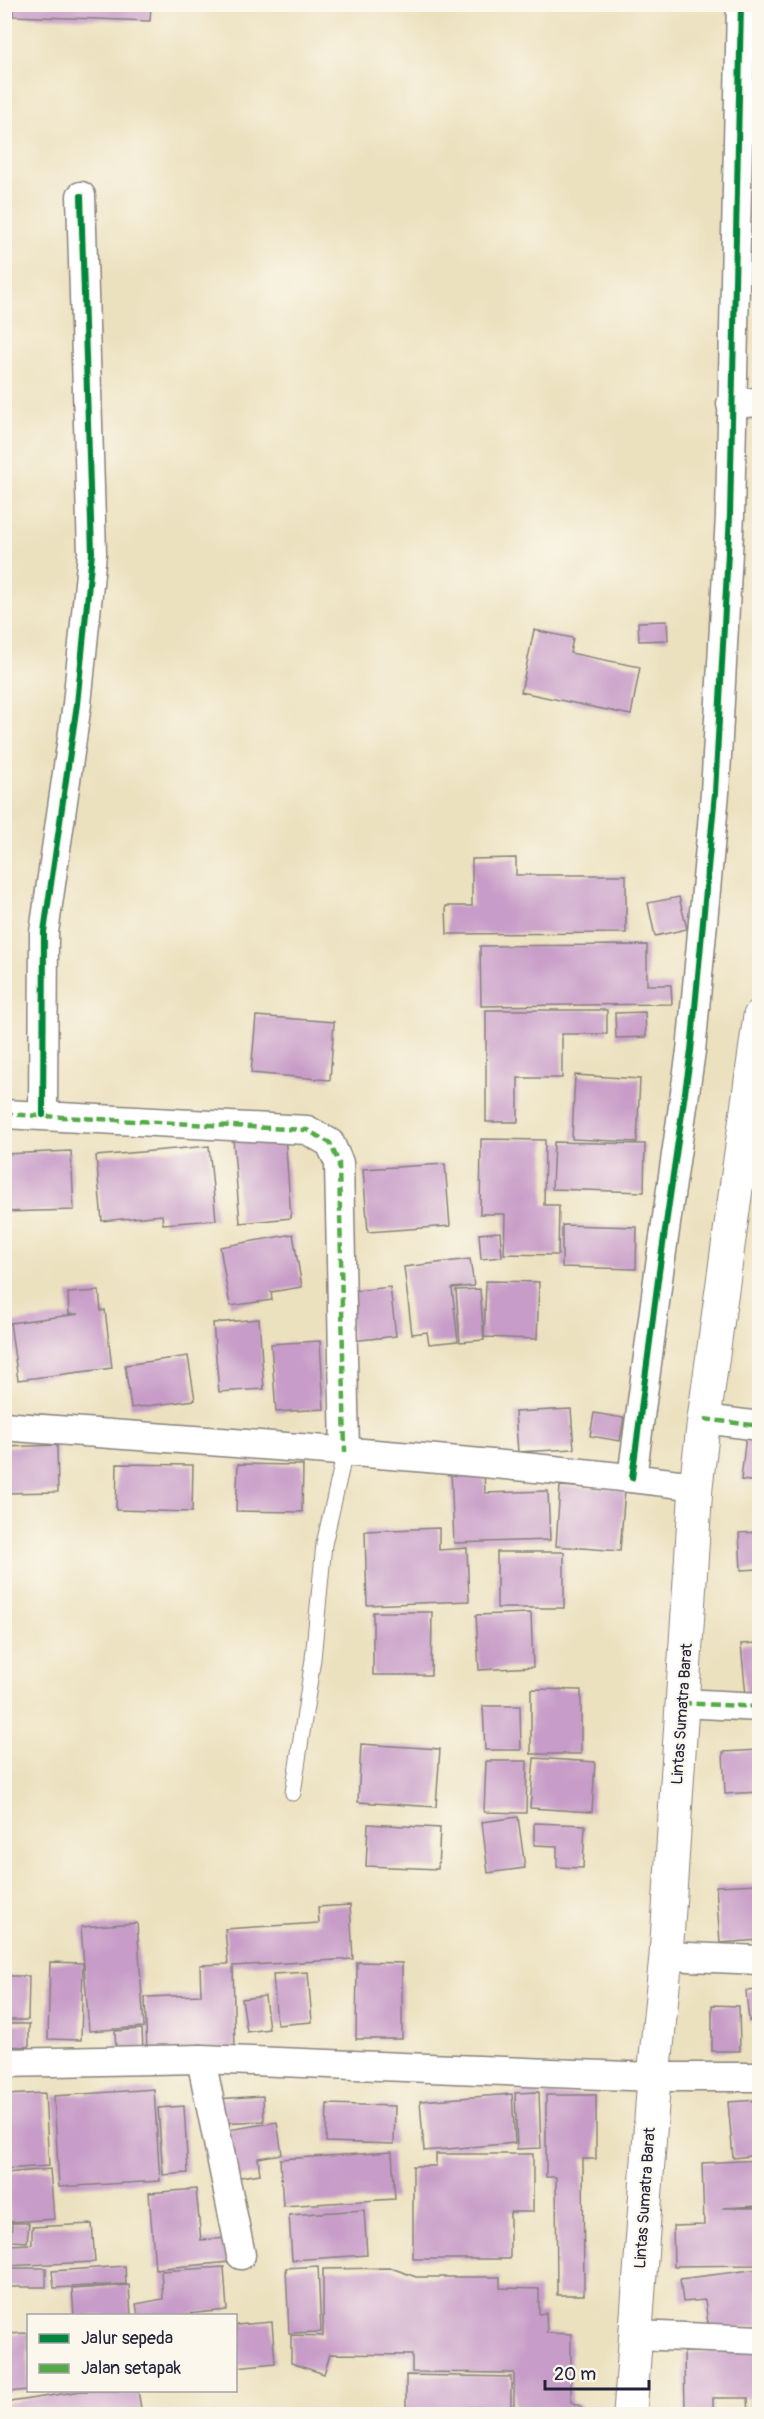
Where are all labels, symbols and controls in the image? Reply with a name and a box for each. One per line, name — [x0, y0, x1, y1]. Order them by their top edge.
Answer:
street label: Lintas Sumatra Barat — [667, 1642, 697, 1785]
street label: Lintas Sumatra Barat — [630, 2126, 660, 2269]
legend — [27, 2314, 237, 2392]
text: Jalur sepeda — [81, 2327, 173, 2350]
scale bar — [545, 2353, 648, 2391]
text: Jalan setapak — [81, 2357, 182, 2380]
text: 20 m — [554, 2363, 596, 2386]

